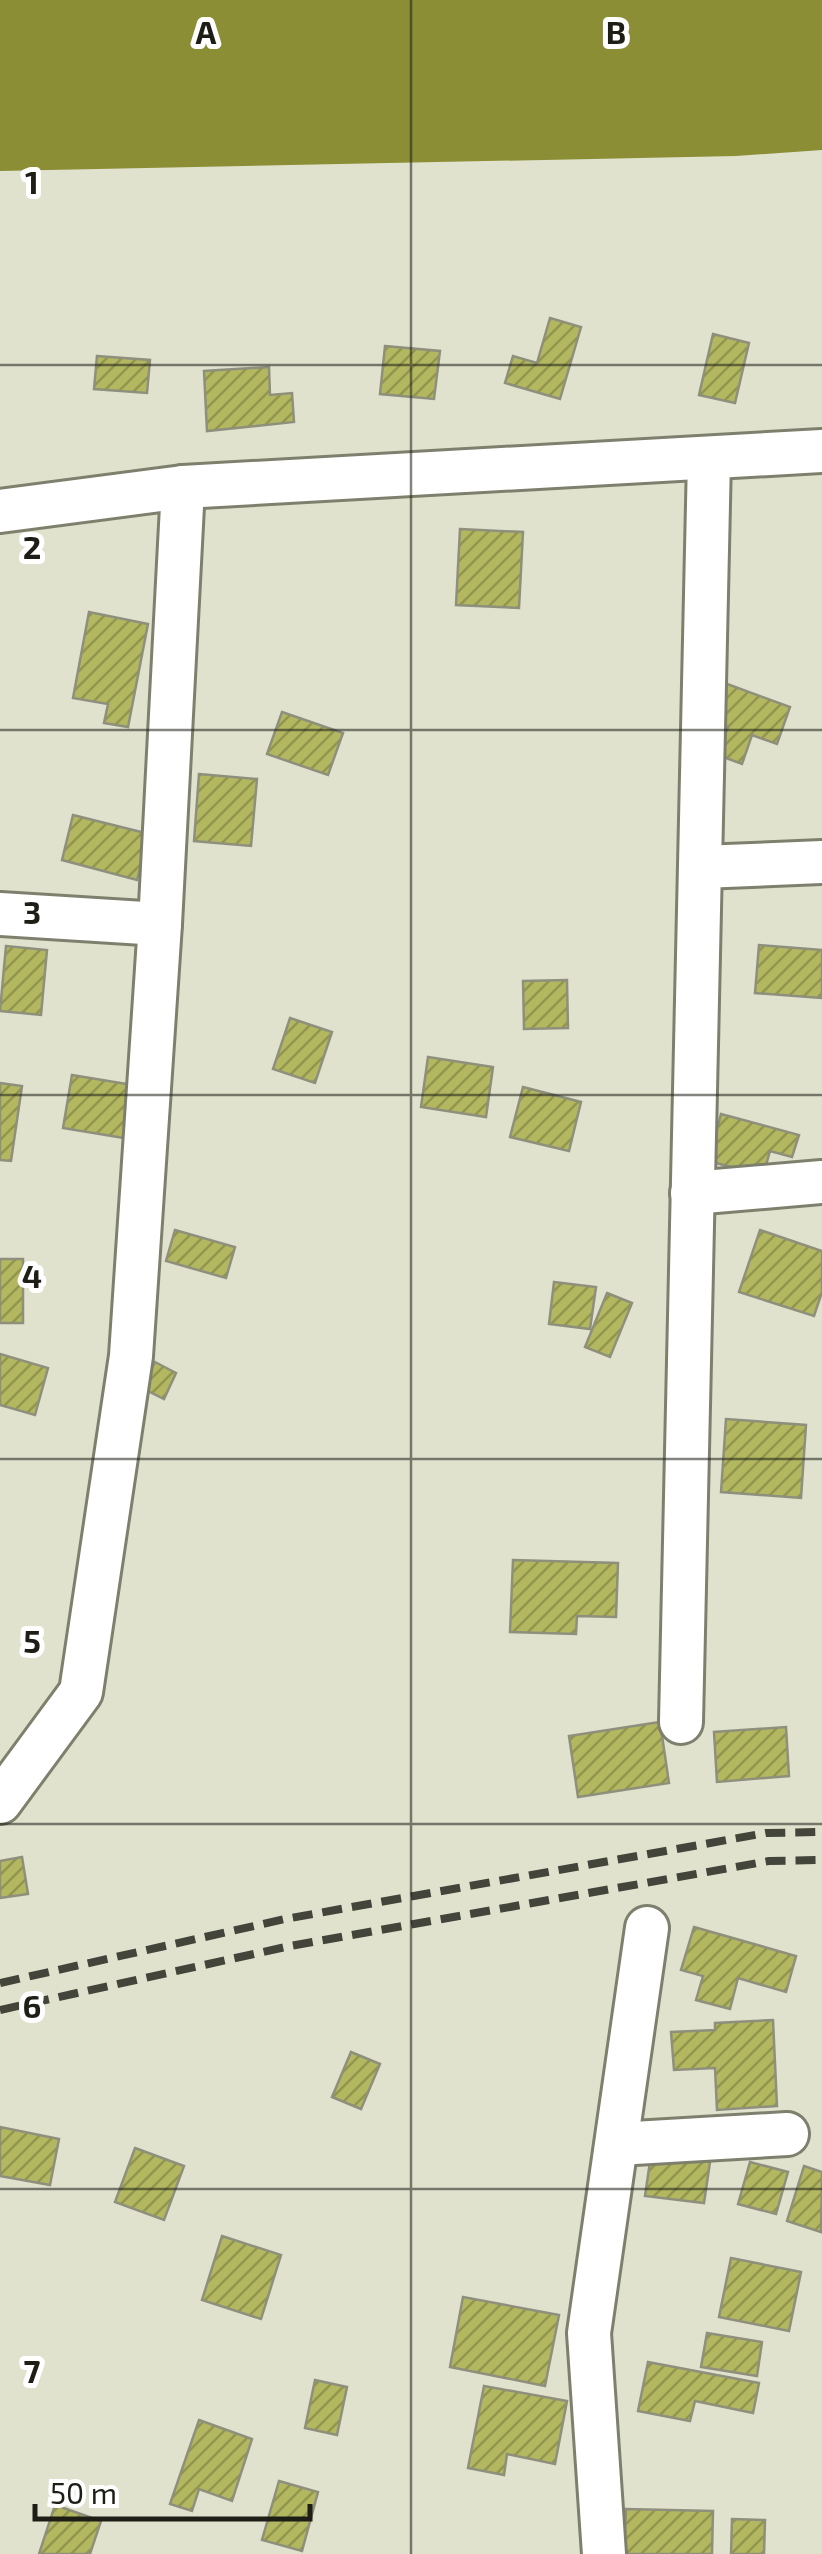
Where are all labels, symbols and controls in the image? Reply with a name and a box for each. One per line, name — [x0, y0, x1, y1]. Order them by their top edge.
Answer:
text: A — [196, 12, 217, 50]
text: B — [606, 12, 626, 50]
text: 1 — [25, 162, 39, 200]
text: 2 — [23, 527, 41, 565]
text: 3 — [23, 892, 41, 930]
text: 4 — [22, 1256, 42, 1294]
text: 5 — [23, 1621, 41, 1659]
text: 6 — [23, 1986, 41, 2024]
text: 7 — [24, 2351, 41, 2389]
scale bar — [35, 2459, 310, 2521]
text: 50 m — [50, 2474, 117, 2510]

